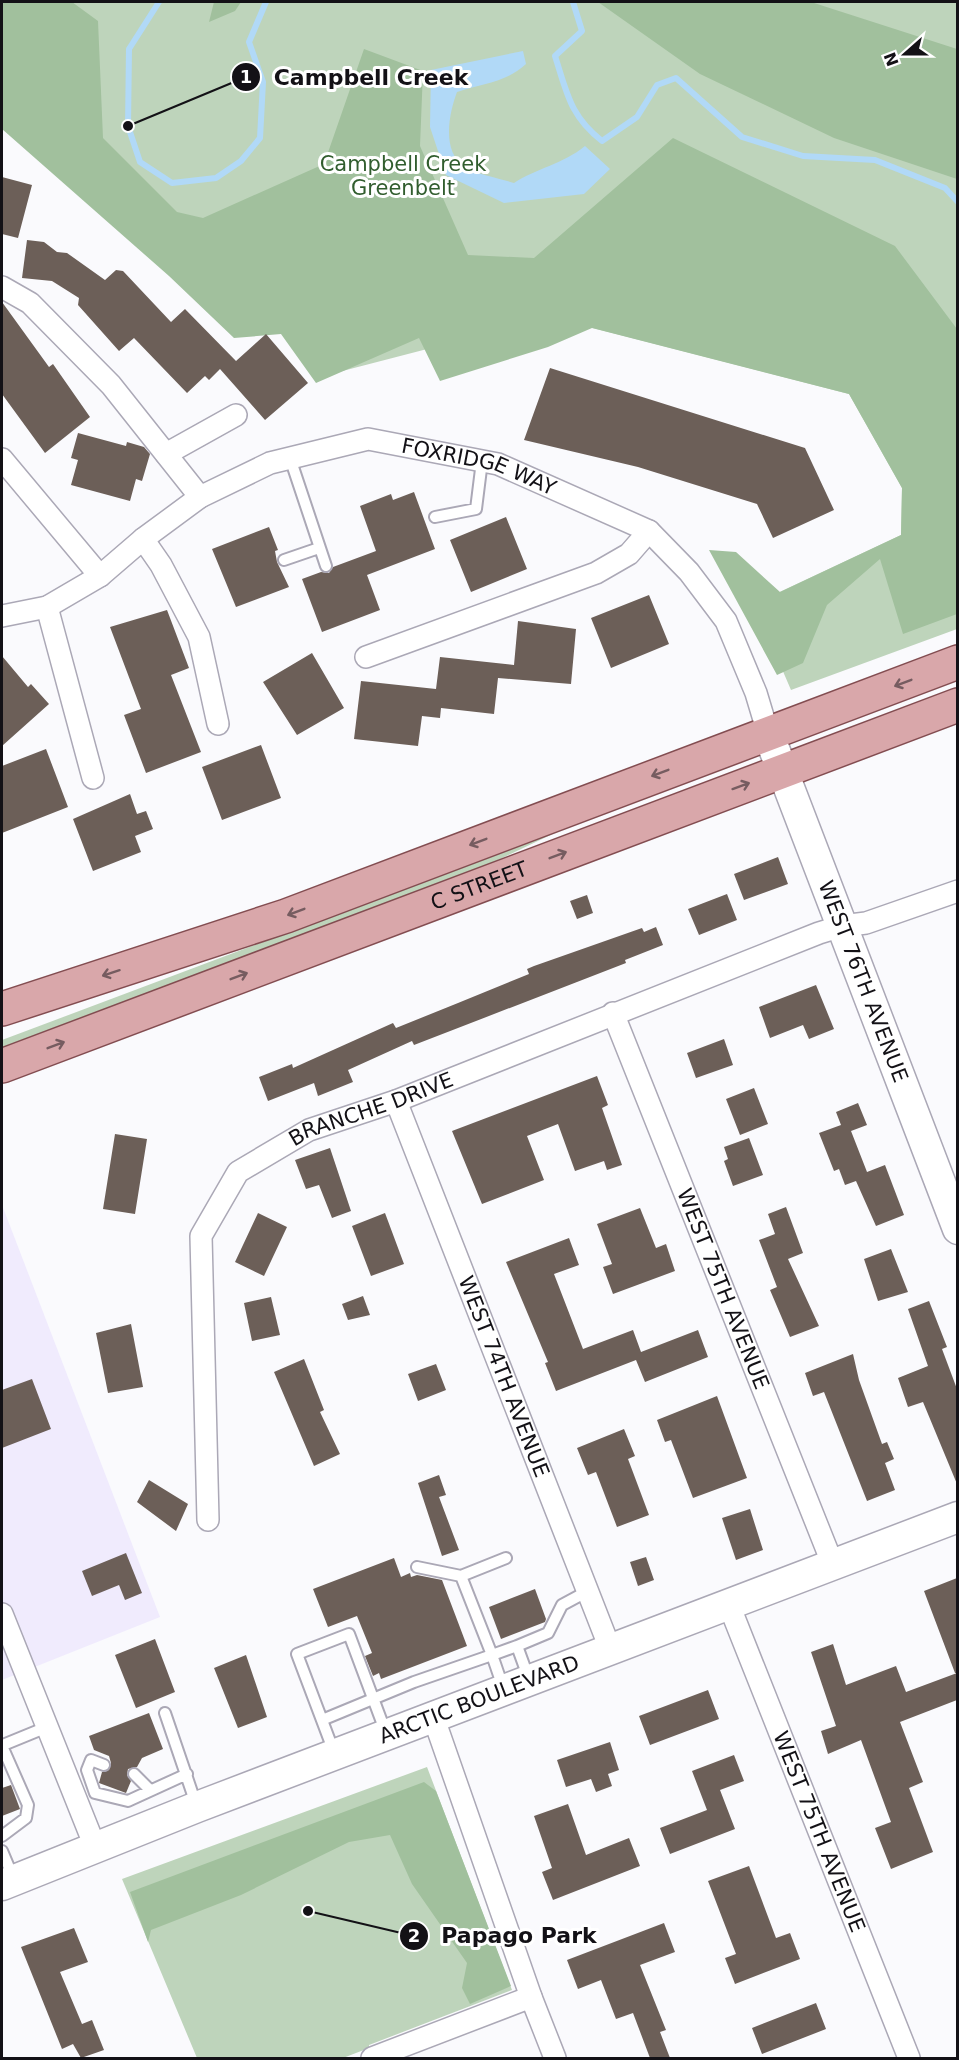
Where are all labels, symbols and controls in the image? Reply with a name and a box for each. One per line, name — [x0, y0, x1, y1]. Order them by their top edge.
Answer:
north arrow — [875, 24, 935, 84]
text: N — [880, 50, 903, 69]
callout: Campbell Creek — [231, 57, 480, 97]
text: Campbell Creek — [274, 65, 470, 90]
text: 1 — [240, 66, 252, 87]
park label: Campbell Creek Greenbelt — [320, 152, 487, 200]
street label: FOXRIDGE WAY — [400, 434, 560, 500]
one-way arrow — [894, 678, 913, 689]
one-way arrow — [651, 768, 670, 779]
one-way arrow — [731, 779, 750, 790]
one-way arrow — [469, 838, 488, 849]
one-way arrow — [549, 848, 567, 859]
street label: C STREET — [427, 857, 531, 915]
street label: WEST 76TH AVENUE — [814, 877, 913, 1086]
one-way arrow — [287, 907, 306, 918]
one-way arrow — [102, 968, 121, 979]
one-way arrow — [229, 969, 247, 980]
one-way arrow — [46, 1039, 65, 1050]
street label: BRANCHE DRIVE — [285, 1068, 457, 1151]
street label: WEST 75TH AVENUE — [672, 1185, 774, 1393]
street label: WEST 74TH AVENUE — [454, 1273, 554, 1481]
street label: ARCTIC BOULEVARD — [376, 1650, 583, 1748]
street label: WEST 75TH AVENUE — [768, 1728, 870, 1936]
callout: Papago Park — [399, 1916, 609, 1956]
text: Papago Park — [441, 1923, 598, 1948]
text: 2 — [408, 1925, 420, 1946]

